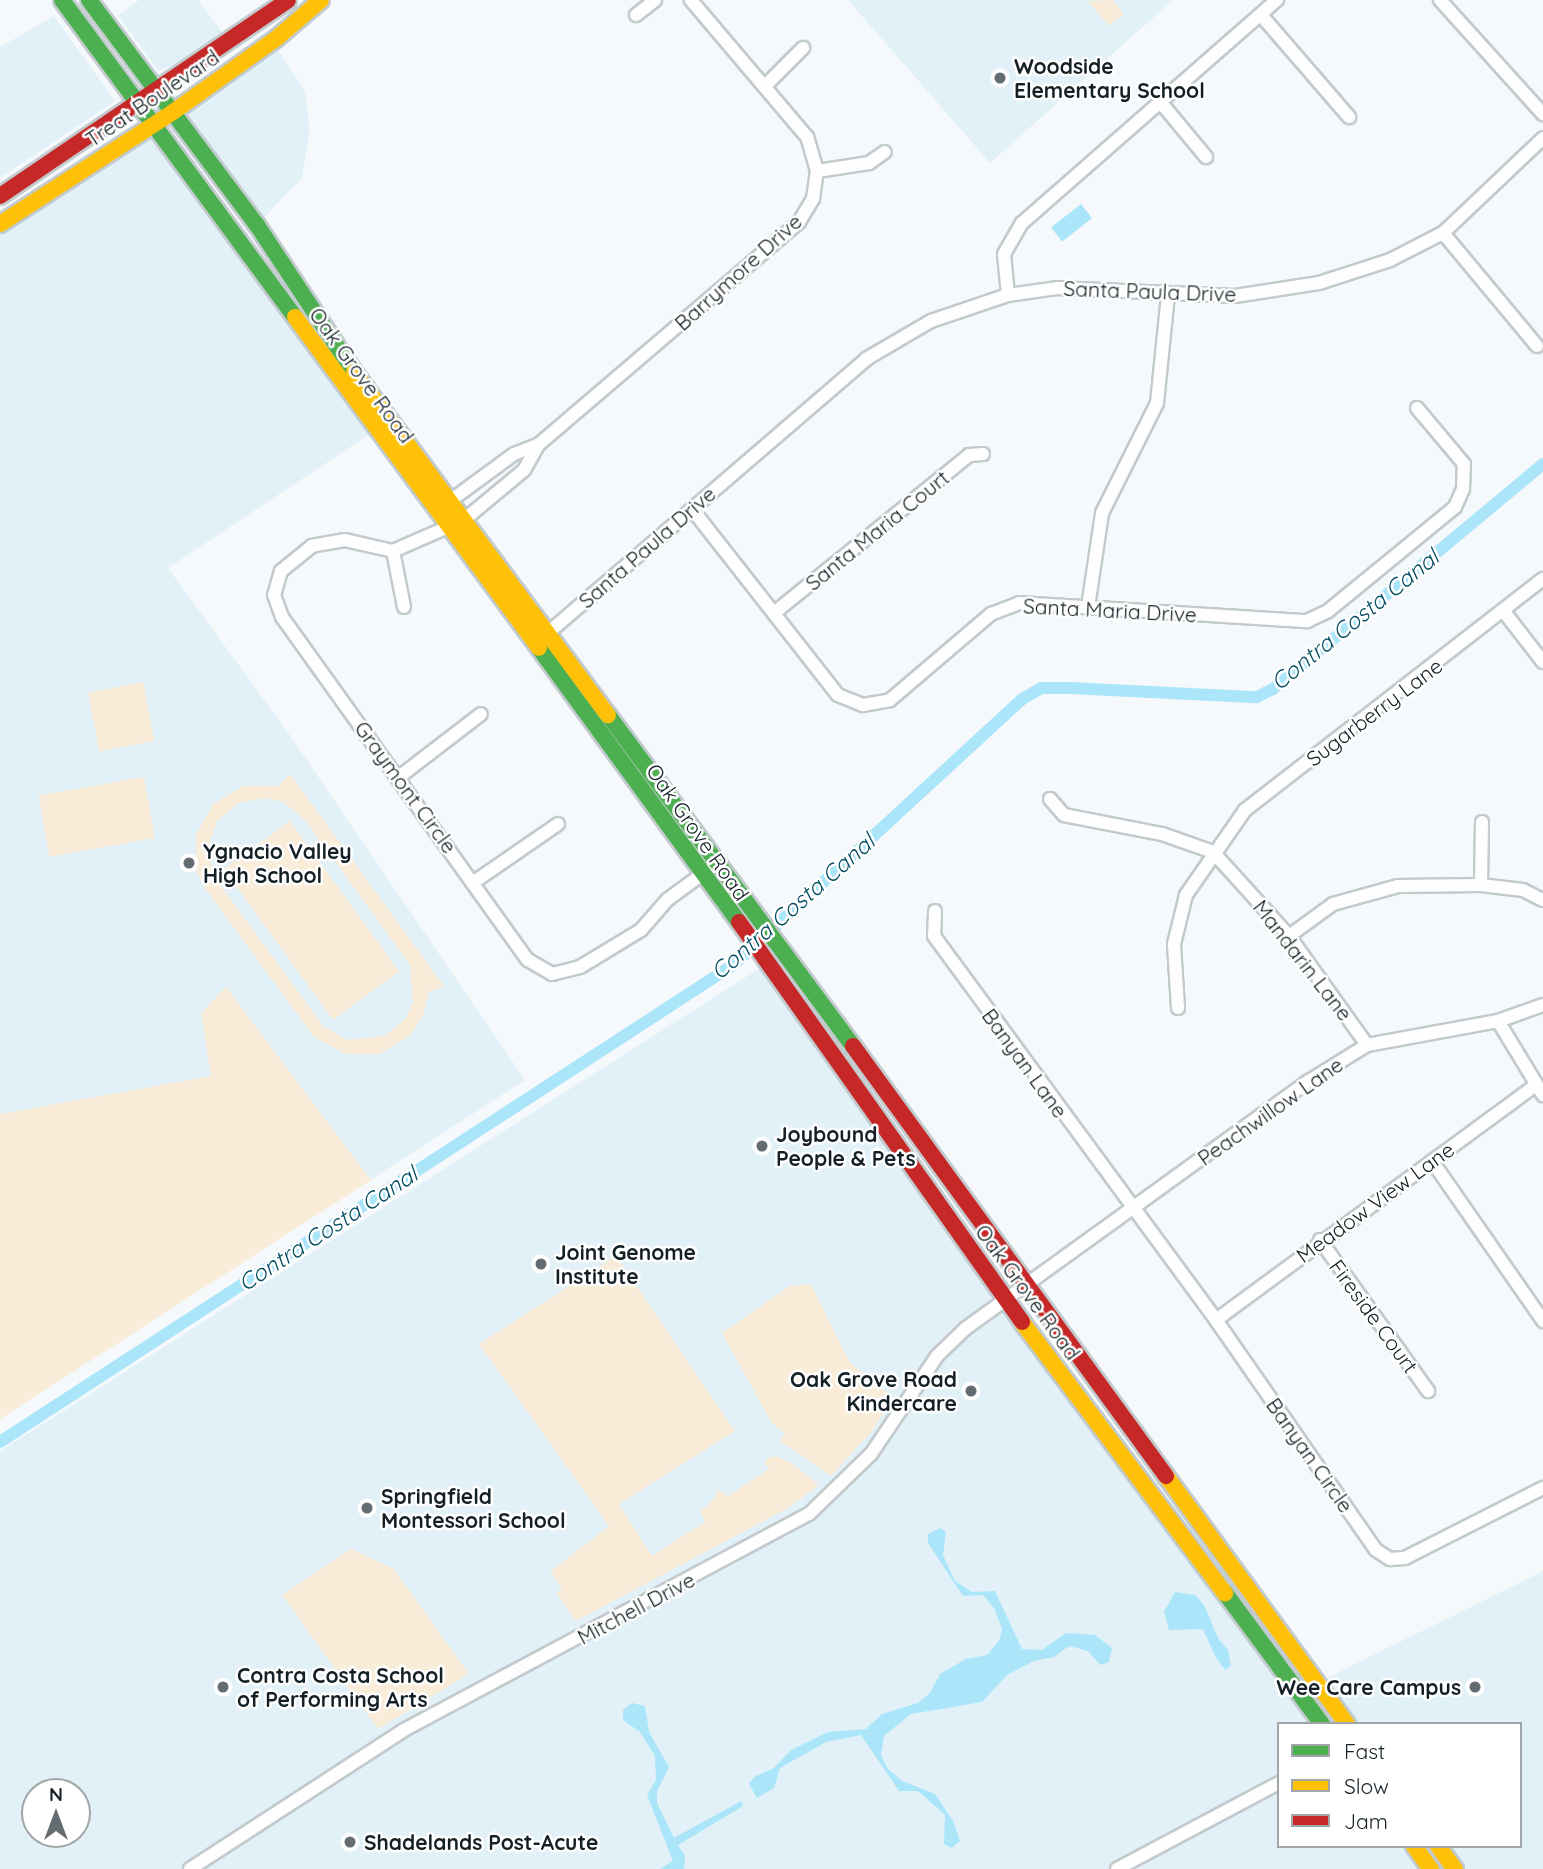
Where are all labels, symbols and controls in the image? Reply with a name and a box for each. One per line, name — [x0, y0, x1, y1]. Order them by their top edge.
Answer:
street label: Treat Boulevard — [81, 44, 223, 152]
place label: Woodside Elementary School — [1014, 53, 1205, 103]
marker: Woodside Elementary School — [992, 70, 1008, 86]
street label: Barrymore Drive — [669, 208, 807, 336]
street label: Santa Paula Drive — [1063, 275, 1237, 307]
street label: Oak Grove Road — [304, 302, 420, 448]
street label: Santa Maria Court — [800, 465, 954, 595]
street label: Santa Paula Drive — [573, 481, 721, 613]
water label: Contra Costa Canal — [1265, 544, 1445, 696]
street label: Santa Maria Drive — [1022, 593, 1198, 627]
street label: Sugarberry Lane — [1301, 653, 1447, 771]
street label: Graymont Circle — [350, 716, 462, 858]
street label: Oak Grove Road — [641, 759, 755, 905]
water label: Contra Costa Canal — [705, 828, 881, 986]
place label: Ygnacio Valley High School — [203, 838, 352, 888]
marker: Ygnacio Valley High School — [181, 855, 197, 871]
street label: Mandarin Lane — [1248, 895, 1358, 1025]
street label: Banyan Lane — [977, 1003, 1073, 1123]
street label: Peachwillow Lane — [1192, 1051, 1348, 1171]
place label: Joybound People & Pets — [776, 1121, 916, 1171]
street label: Meadow View Lane — [1291, 1136, 1459, 1268]
marker: Joybound People & Pets — [754, 1138, 770, 1154]
water label: Contra Costa Canal — [233, 1161, 423, 1297]
street label: Oak Grove Road — [970, 1219, 1086, 1365]
place label: Joint Genome Institute — [555, 1239, 696, 1289]
street label: Fireside Court — [1324, 1254, 1424, 1378]
marker: Joint Genome Institute — [533, 1256, 549, 1272]
place label: Oak Grove Road Kindercare — [790, 1366, 957, 1416]
marker: Oak Grove Road Kindercare — [963, 1383, 979, 1399]
street label: Banyan Circle — [1261, 1393, 1359, 1517]
place label: Springfield Montessori School — [381, 1483, 566, 1533]
marker: Springfield Montessori School — [359, 1500, 375, 1516]
street label: Mitchell Drive — [573, 1566, 699, 1650]
place label: Contra Costa School of Performing Arts — [237, 1662, 444, 1712]
place label: Wee Care Campus — [1276, 1674, 1461, 1700]
marker: Contra Costa School of Performing Arts — [215, 1679, 231, 1695]
marker: Wee Care Campus — [1467, 1679, 1483, 1695]
legend — [1277, 1722, 1522, 1848]
text: Fast — [1344, 1738, 1385, 1764]
text: Slow — [1344, 1773, 1389, 1799]
north arrow — [21, 1778, 91, 1848]
text: N — [49, 1782, 63, 1806]
text: Jam — [1344, 1808, 1388, 1834]
place label: Shadelands Post-Acute — [364, 1829, 598, 1855]
marker: Shadelands Post-Acute — [342, 1834, 358, 1850]

